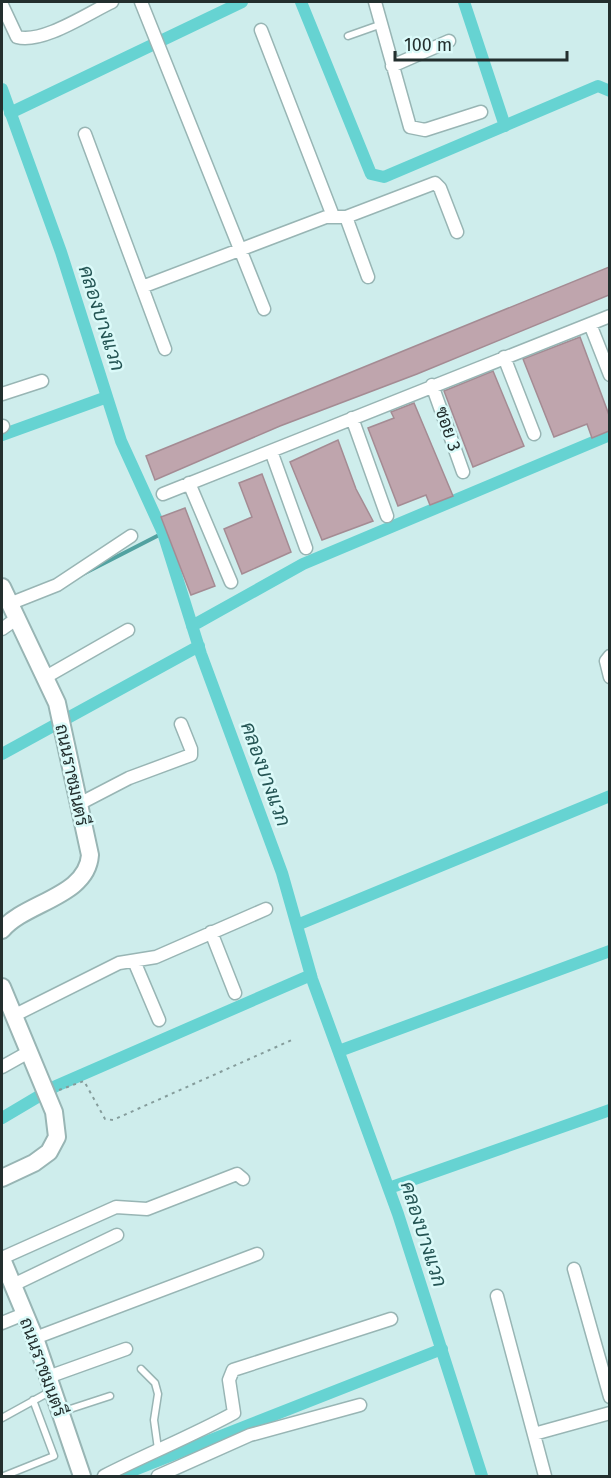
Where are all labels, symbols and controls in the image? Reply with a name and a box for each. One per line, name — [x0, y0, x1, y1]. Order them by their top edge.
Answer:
scale bar — [395, 24, 568, 62]
text: 100 m — [404, 34, 452, 56]
water label: คลองบางแวก — [74, 262, 130, 374]
street label: ซอย 3 — [430, 404, 466, 454]
water label: คลองบางแวก — [236, 718, 296, 830]
street label: ถนนราชมนตรี — [50, 721, 96, 828]
water label: คลองบางแวก — [396, 1178, 452, 1290]
street label: ถนนราชมนตรี — [15, 1314, 73, 1420]

